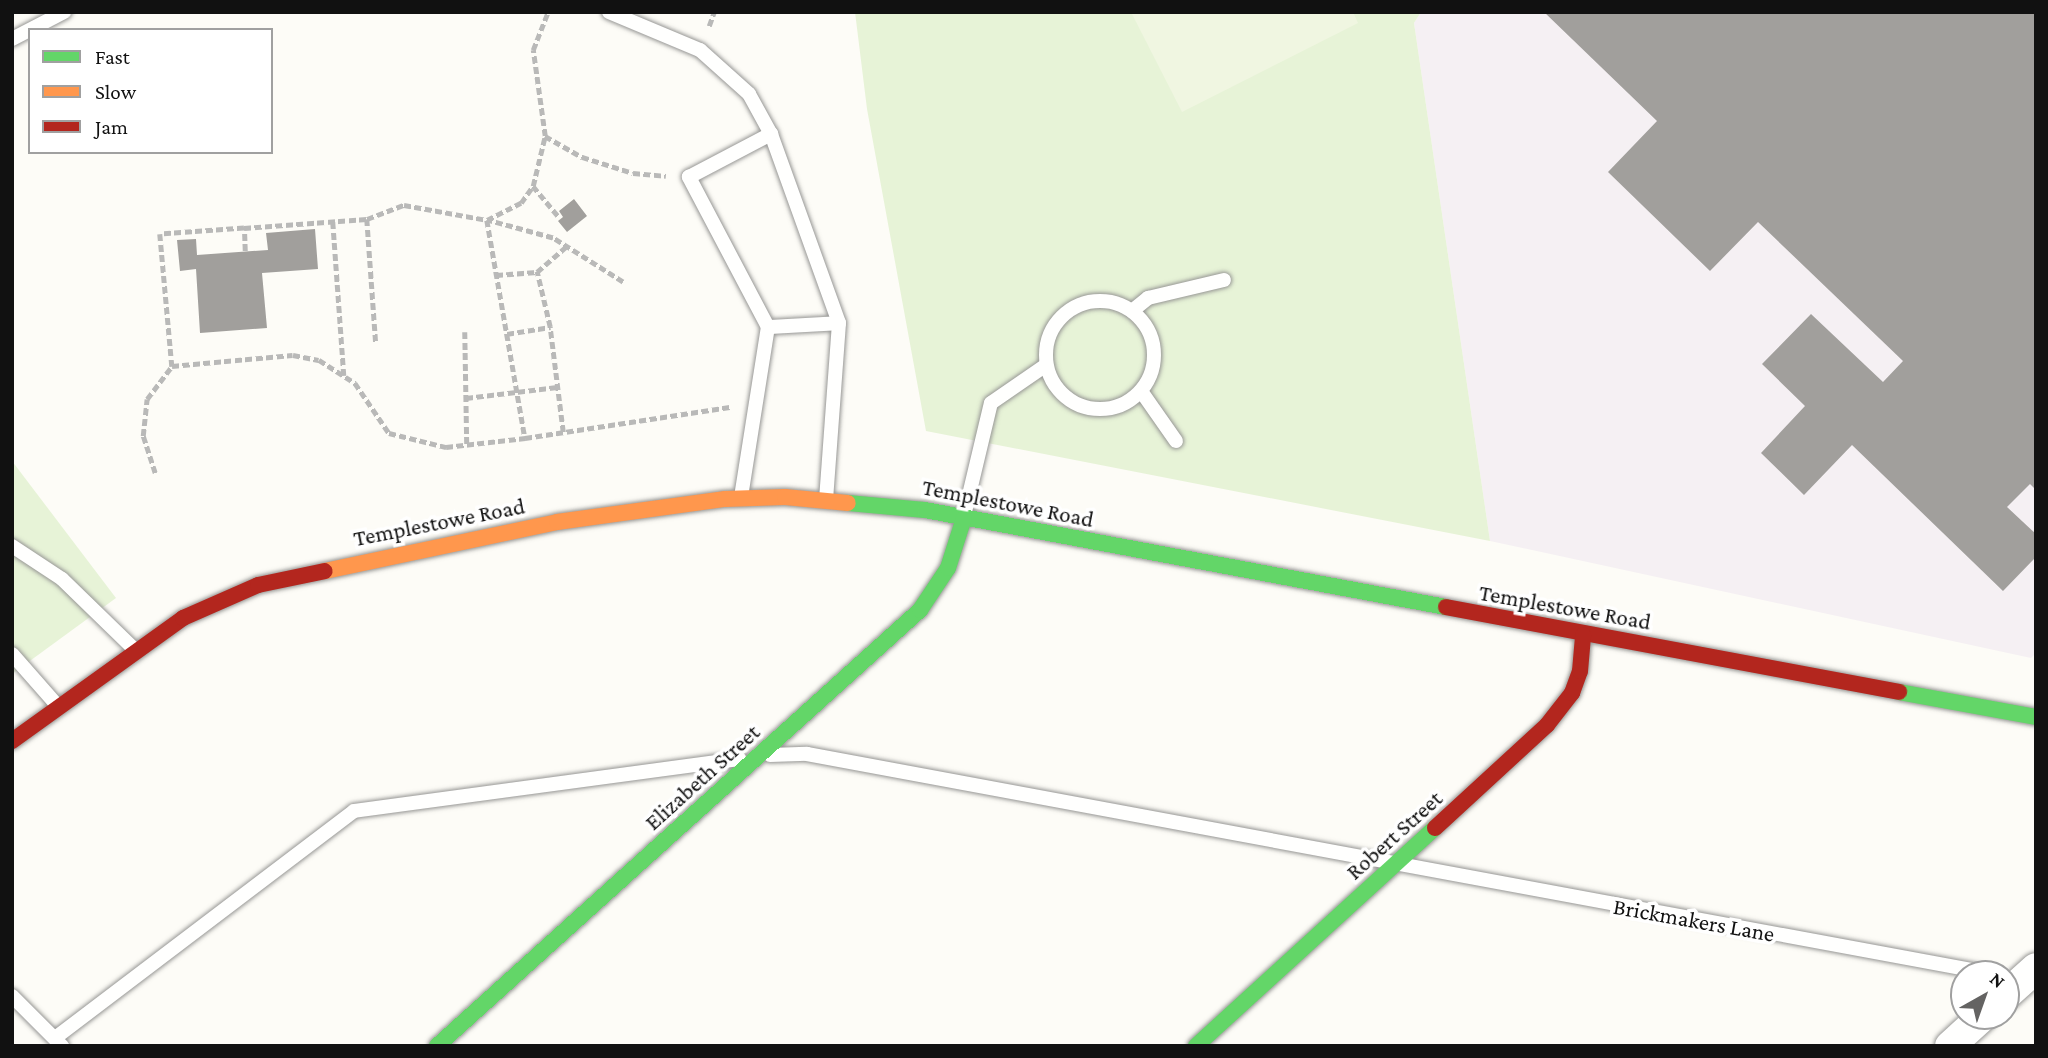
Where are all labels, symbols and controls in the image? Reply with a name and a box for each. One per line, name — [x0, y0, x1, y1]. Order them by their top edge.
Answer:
legend — [28, 28, 273, 154]
text: Fast — [95, 45, 130, 69]
text: Slow — [95, 80, 136, 104]
text: Jam — [95, 115, 128, 139]
street label: Templestowe Road — [920, 473, 1096, 533]
street label: Templestowe Road — [351, 492, 527, 552]
street label: Templestowe Road — [1477, 578, 1653, 636]
street label: Elizabeth Street — [639, 718, 765, 836]
street label: Robert Street — [1340, 785, 1448, 885]
street label: Brickmakers Lane — [1611, 892, 1777, 948]
north arrow — [1950, 960, 2020, 1030]
text: N — [1986, 968, 2009, 992]

